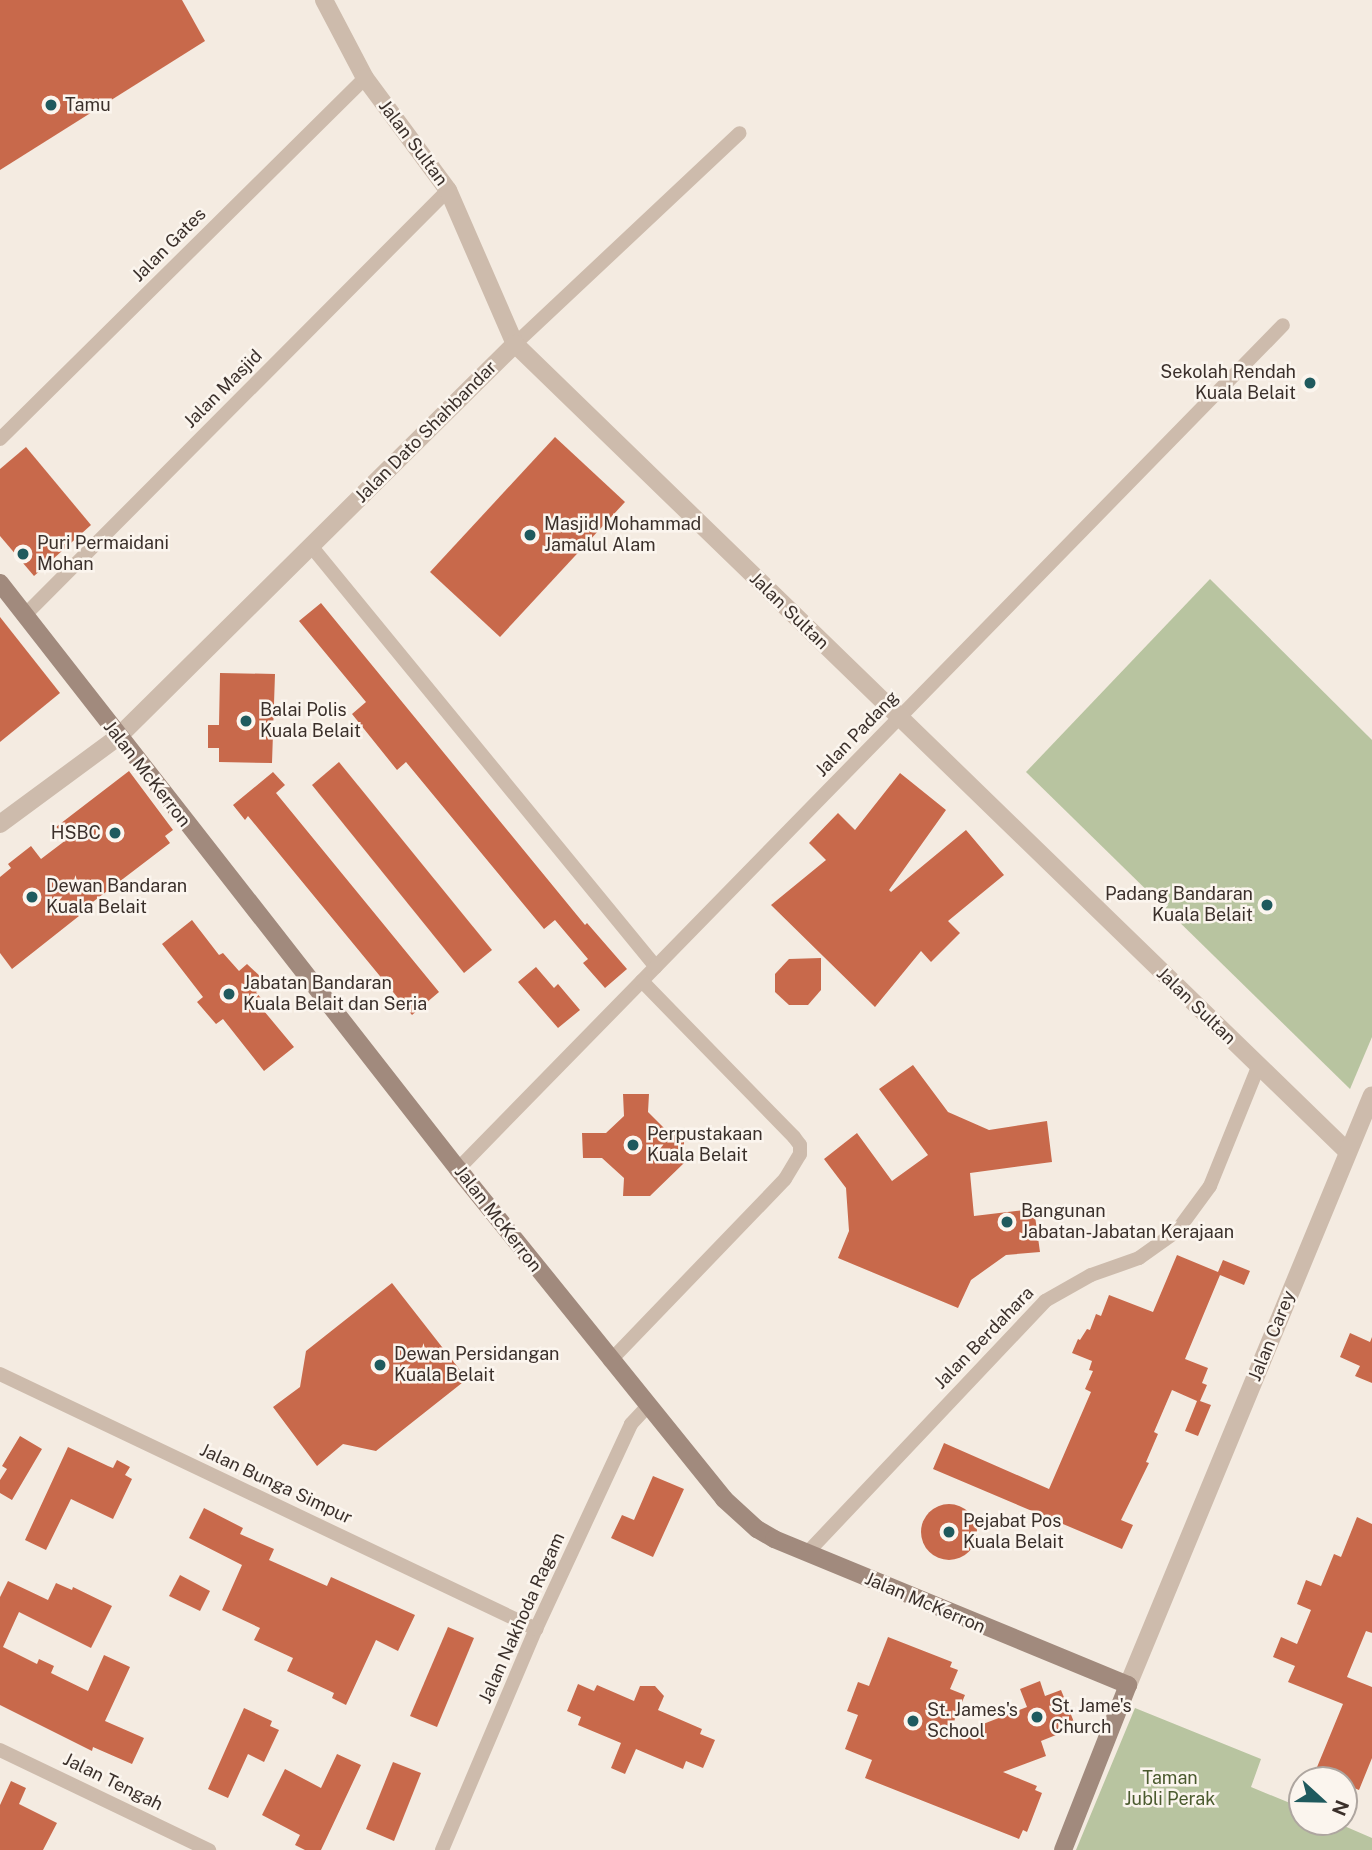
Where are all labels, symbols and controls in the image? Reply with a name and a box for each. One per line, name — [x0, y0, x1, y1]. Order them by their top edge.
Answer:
place label: Tamu — [65, 94, 111, 116]
street label: Jalan Sultan — [374, 96, 452, 190]
marker: Tamu — [43, 97, 59, 113]
street label: Jalan Gates — [127, 203, 211, 287]
street label: Jalan Masjid — [179, 345, 267, 433]
street label: Jalan Dato Shahbandar — [351, 357, 501, 507]
place label: Sekolah Rendah Kuala Belait — [1160, 362, 1296, 404]
marker: Sekolah Rendah Kuala Belait — [1302, 375, 1318, 391]
place label: Masjid Mohammad Jamalul Alam — [544, 514, 701, 556]
marker: Masjid Mohammad Jamalul Alam — [522, 527, 538, 543]
place label: Puri Permaidani Mohan — [37, 533, 169, 576]
marker: Puri Permaidani Mohan — [15, 546, 31, 562]
street label: Jalan Sultan — [745, 568, 833, 654]
street label: Jalan Padang — [811, 687, 903, 781]
place label: Balai Polis Kuala Belait — [260, 700, 361, 742]
marker: Balai Polis Kuala Belait — [238, 713, 254, 729]
street label: Jalan McKerron — [99, 717, 195, 831]
place label: HSBC — [51, 822, 101, 844]
marker: HSBC — [107, 825, 123, 841]
place label: Dewan Bandaran Kuala Belait — [46, 876, 187, 918]
place label: Padang Bandaran Kuala Belait — [1105, 884, 1253, 926]
marker: Dewan Bandaran Kuala Belait — [24, 889, 40, 905]
marker: Padang Bandaran Kuala Belait — [1259, 897, 1275, 913]
street label: Jalan Sultan — [1152, 963, 1240, 1049]
place label: Jabatan Bandaran Kuala Belait dan Seria — [243, 973, 427, 1016]
marker: Jabatan Bandaran Kuala Belait dan Seria — [221, 986, 237, 1002]
place label: Perpustakaan Kuala Belait — [647, 1124, 763, 1166]
marker: Perpustakaan Kuala Belait — [625, 1137, 641, 1153]
street label: Jalan McKerron — [450, 1162, 546, 1276]
place label: Bangunan Jabatan-Jabatan Kerajaan — [1021, 1201, 1234, 1244]
marker: Bangunan Jabatan-Jabatan Kerajaan — [999, 1214, 1015, 1230]
street label: Jalan Berdahara — [930, 1282, 1038, 1394]
street label: Jalan Carey — [1244, 1288, 1300, 1384]
place label: Dewan Persidangan Kuala Belait — [394, 1344, 559, 1386]
marker: Dewan Persidangan Kuala Belait — [372, 1357, 388, 1373]
street label: Jalan Bunga Simpur — [196, 1439, 356, 1529]
place label: Pejabat Pos Kuala Belait — [963, 1511, 1064, 1554]
marker: Pejabat Pos Kuala Belait — [941, 1524, 957, 1540]
street label: Jalan Nakhoda Ragam — [475, 1529, 569, 1707]
street label: Jalan McKerron — [861, 1568, 989, 1638]
place label: St. Jame's Church — [1051, 1696, 1132, 1738]
place label: St. James's School — [927, 1700, 1018, 1742]
marker: St. Jame's Church — [1029, 1709, 1045, 1725]
marker: St. James's School — [905, 1713, 921, 1729]
street label: Jalan Tengah — [60, 1749, 166, 1815]
north arrow — [1288, 1766, 1358, 1836]
park label: Taman Jubli Perak — [1125, 1768, 1215, 1810]
text: N — [1328, 1797, 1354, 1819]

